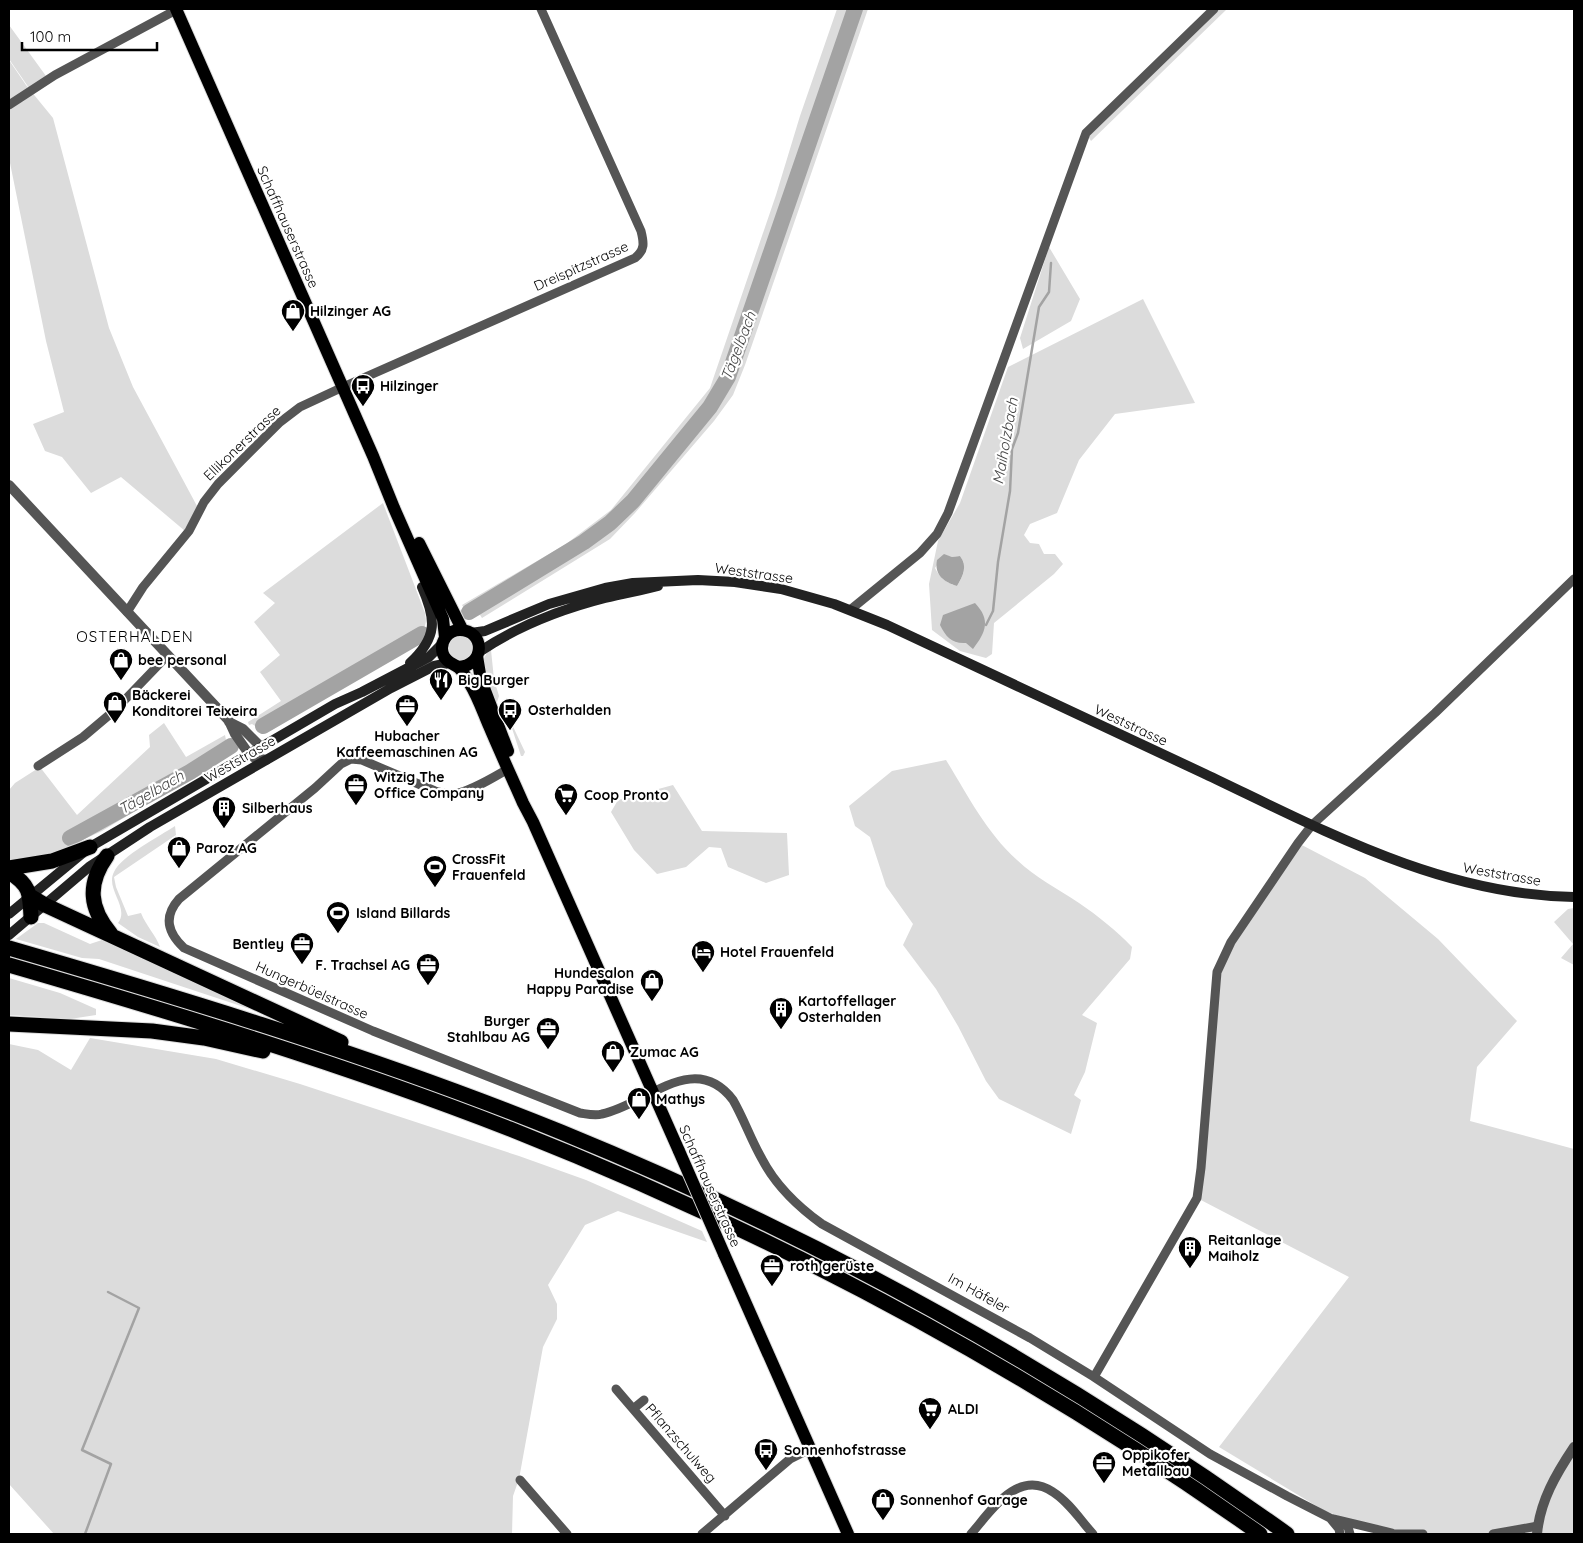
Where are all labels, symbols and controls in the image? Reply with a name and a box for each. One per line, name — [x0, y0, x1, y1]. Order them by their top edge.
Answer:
scale bar — [22, 20, 158, 52]
text: 100 m — [30, 27, 71, 46]
street label: Schaffhauserstrasse — [253, 163, 323, 291]
street label: Dreispitzstrasse — [531, 237, 631, 295]
shop icon: Hilzinger AG — [280, 298, 306, 332]
place label: Hilzinger AG — [310, 302, 391, 320]
water label: Tägelbach — [716, 308, 760, 383]
bus stop icon: Hilzinger — [350, 373, 376, 407]
place label: Hilzinger — [380, 377, 439, 395]
water label: Maiholzbach — [988, 396, 1022, 486]
street label: Ellikonerstrasse — [200, 402, 284, 484]
street label: Weststrasse — [714, 559, 794, 587]
district label: OSTERHALDEN — [76, 627, 194, 646]
shop icon: bee personal — [108, 647, 134, 681]
place label: bee personal — [138, 651, 227, 669]
restaurant icon: Big Burger — [428, 667, 454, 701]
place label: Big Burger — [458, 671, 530, 689]
place label: Bäckerei Konditorei Teixeira — [132, 686, 257, 720]
shop icon: Bäckerei Konditorei Teixeira — [102, 690, 128, 724]
office icon: Hubacher Kaffeemaschinen AG — [394, 693, 420, 727]
bus stop icon: Osterhalden — [497, 697, 523, 731]
street label: Weststrasse — [1091, 700, 1171, 750]
place label: Osterhalden — [528, 701, 611, 719]
place label: Hubacher Kaffeemaschinen AG — [336, 727, 478, 761]
street label: Weststrasse — [201, 731, 279, 787]
water label: Tägelbach — [115, 766, 187, 818]
place label: Witzig The Office Company — [374, 768, 484, 802]
office icon: Witzig The Office Company — [343, 772, 369, 806]
supermarket icon: Coop Pronto — [553, 782, 579, 816]
place label: Coop Pronto — [584, 786, 669, 804]
building icon: Silberhaus — [211, 795, 237, 829]
place label: Silberhaus — [242, 799, 313, 817]
shop icon: Paroz AG — [166, 835, 192, 869]
place label: Paroz AG — [196, 839, 257, 857]
place label: CrossFit Frauenfeld — [452, 850, 526, 884]
sports icon: CrossFit Frauenfeld — [422, 854, 448, 888]
street label: Weststrasse — [1462, 858, 1542, 890]
sports icon: Island Billards — [325, 900, 351, 934]
place label: Island Billards — [356, 904, 451, 922]
office icon: Bentley — [289, 931, 315, 965]
place label: Bentley — [232, 935, 284, 953]
hotel icon: Hotel Frauenfeld — [690, 939, 716, 973]
place label: Hotel Frauenfeld — [720, 943, 834, 961]
office icon: F. Trachsel AG — [415, 952, 441, 986]
place label: F. Trachsel AG — [315, 956, 410, 974]
street label: Hungerbüelstrasse — [253, 957, 371, 1023]
place label: Hundesalon Happy Paradise — [526, 964, 634, 998]
shop icon: Hundesalon Happy Paradise — [639, 968, 665, 1002]
place label: Kartoffellager Osterhalden — [798, 992, 896, 1026]
building icon: Kartoffellager Osterhalden — [768, 996, 794, 1030]
place label: Burger Stahlbau AG — [447, 1012, 530, 1046]
office icon: Burger Stahlbau AG — [535, 1016, 561, 1050]
shop icon: Zumac AG — [600, 1039, 626, 1073]
place label: Zumac AG — [630, 1043, 699, 1061]
shop icon: Mathys — [626, 1086, 652, 1120]
place label: Mathys — [656, 1090, 705, 1108]
street label: Schaffhauserstrasse — [675, 1122, 745, 1250]
place label: Reitanlage Maiholz — [1208, 1231, 1281, 1265]
building icon: Reitanlage Maiholz — [1177, 1235, 1203, 1269]
office icon: roth gerüste — [759, 1253, 785, 1287]
place label: roth gerüste — [790, 1257, 874, 1275]
street label: Im Häfeler — [945, 1269, 1013, 1318]
supermarket icon: ALDI — [917, 1396, 943, 1430]
street label: Pflanzschulweg — [641, 1399, 721, 1487]
place label: ALDI — [948, 1400, 979, 1418]
bus stop icon: Sonnenhofstrasse — [753, 1437, 779, 1471]
place label: Sonnenhofstrasse — [784, 1441, 906, 1459]
place label: Oppikofer Metallbau — [1122, 1446, 1190, 1480]
office icon: Oppikofer Metallbau — [1091, 1450, 1117, 1484]
shop icon: Sonnenhof Garage — [870, 1487, 896, 1521]
place label: Sonnenhof Garage — [900, 1491, 1028, 1509]

